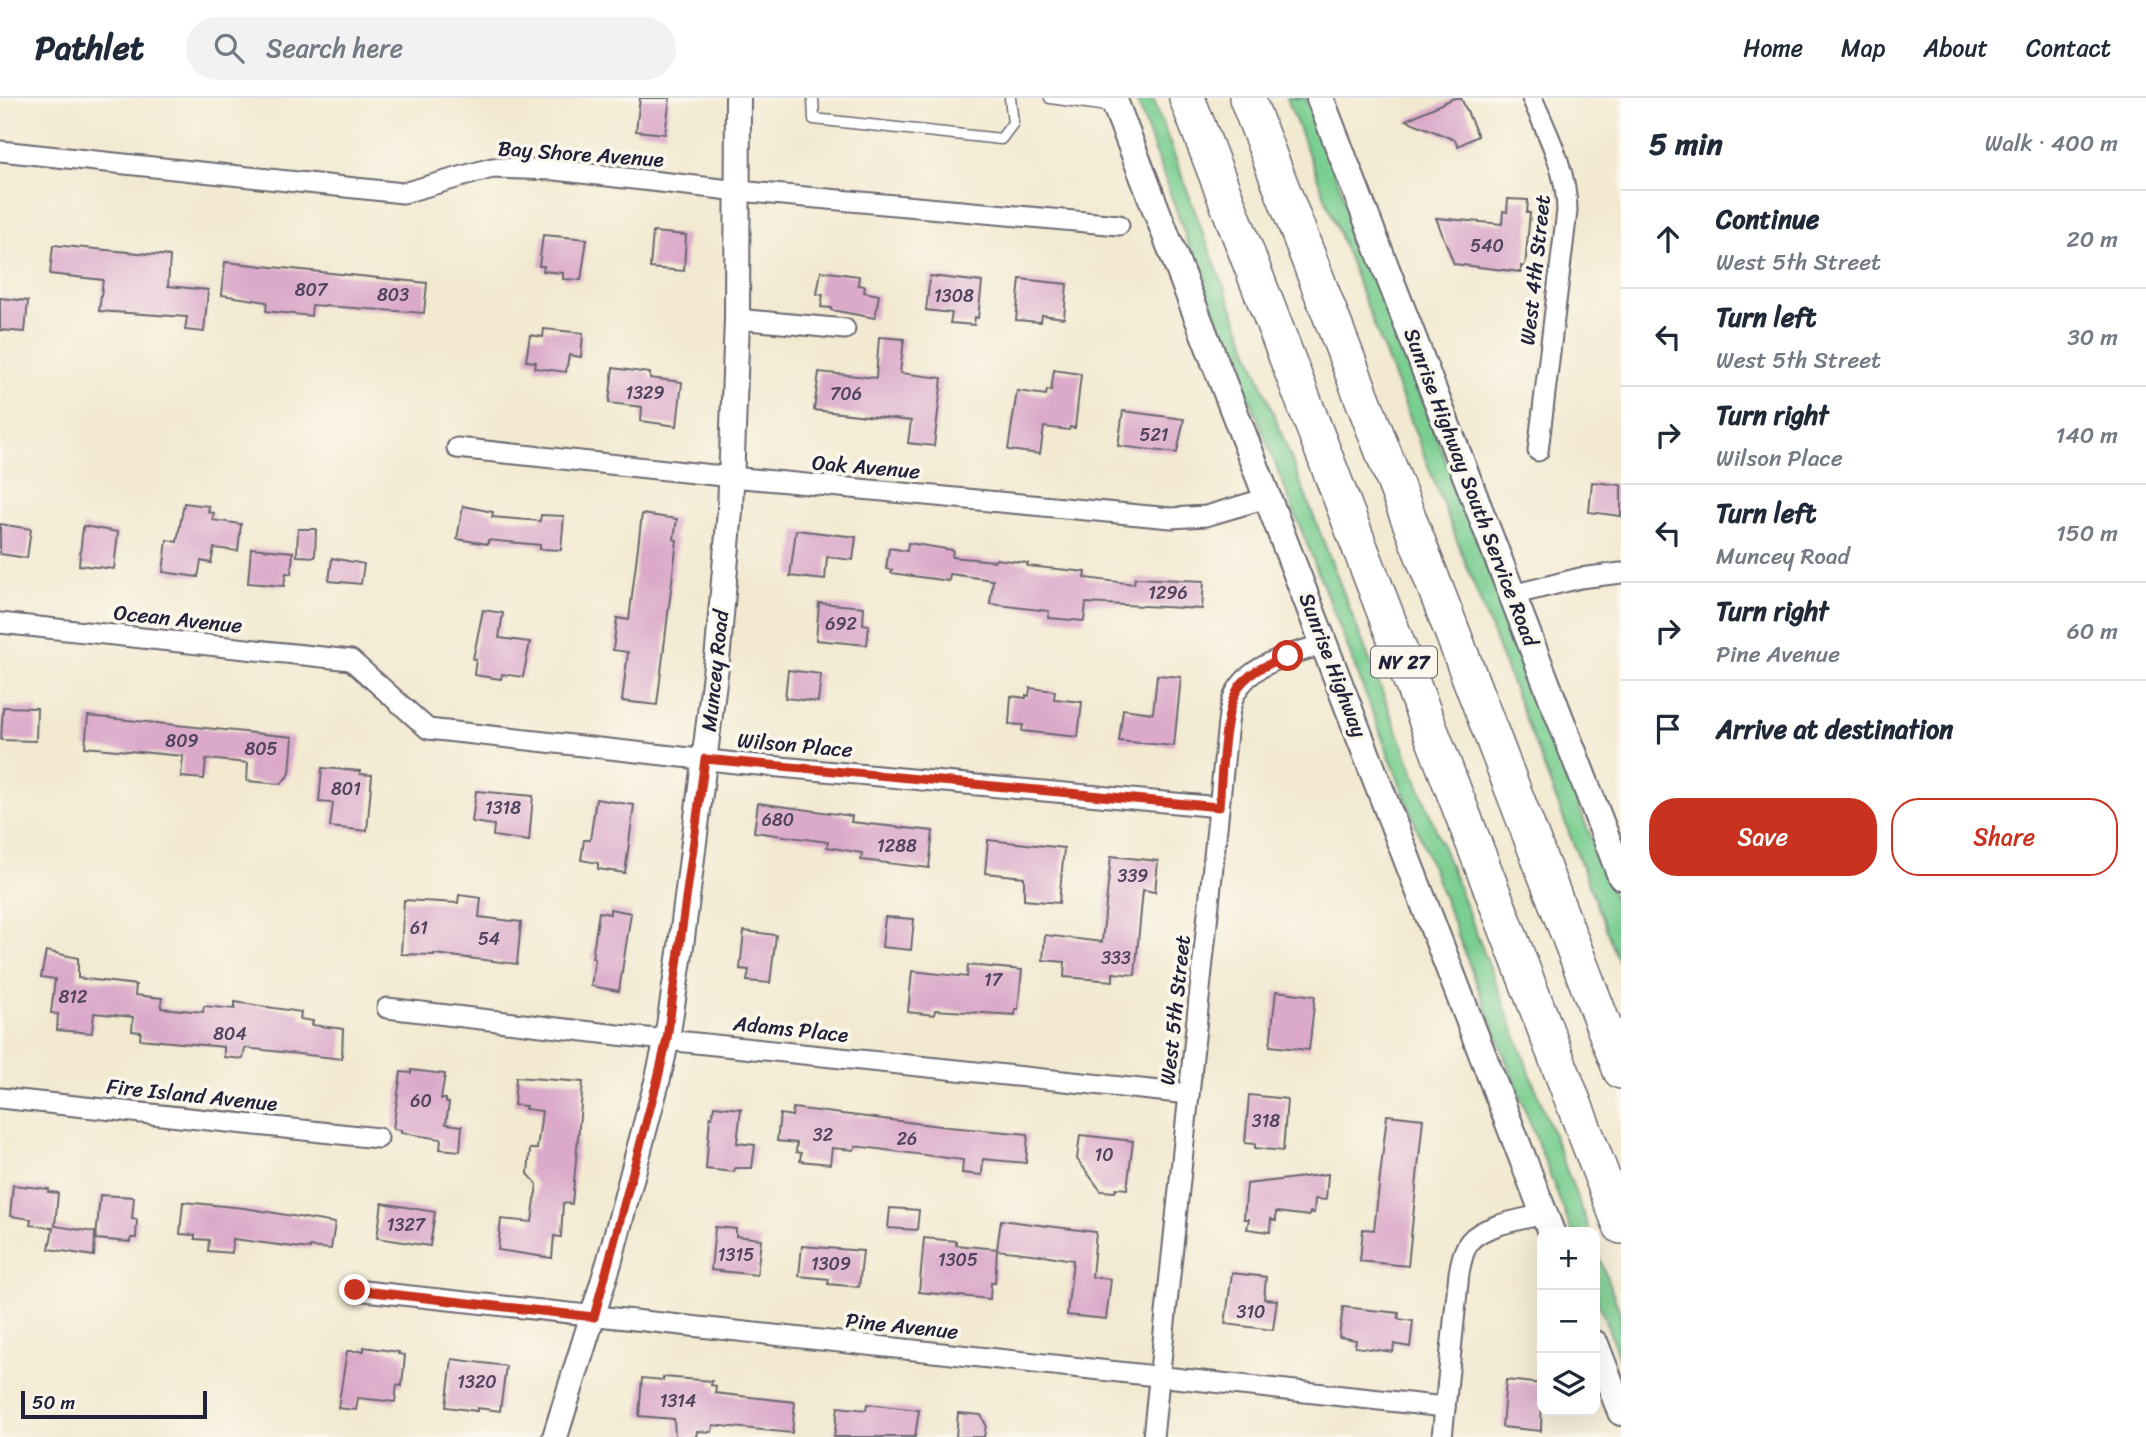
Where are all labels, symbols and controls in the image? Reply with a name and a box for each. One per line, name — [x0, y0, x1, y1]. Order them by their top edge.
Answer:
search box — [186, 17, 676, 80]
text: Pathlet — [35, 19, 144, 77]
text: Search here — [266, 25, 403, 71]
text: Home — [1743, 27, 1803, 69]
text: Map — [1841, 27, 1885, 69]
text: About — [1923, 27, 1988, 69]
text: Contact — [2026, 27, 2111, 69]
icon: search — [210, 29, 248, 67]
text: 5 min — [1649, 117, 1723, 171]
text: Walk · 400 m — [1985, 123, 2118, 164]
street label: Bay Shore Avenue — [497, 129, 665, 179]
street label: West 4th Street — [1508, 193, 1562, 347]
text: Continue — [1716, 196, 1819, 242]
text: 20 m — [2067, 219, 2118, 260]
icon: ahead — [1649, 220, 1687, 258]
house number: 540 — [1470, 230, 1504, 262]
text: West 5th Street — [1716, 242, 1881, 283]
house number: 807 — [295, 274, 329, 306]
house number: 803 — [377, 279, 409, 311]
house number: 1308 — [934, 280, 974, 312]
text: Turn left — [1716, 294, 1816, 340]
text: 30 m — [2067, 317, 2118, 358]
icon: left — [1649, 318, 1687, 356]
street label: Sunrise Highway South Service Road — [1393, 322, 1550, 654]
text: West 5th Street — [1716, 340, 1881, 381]
house number: 1329 — [625, 377, 665, 409]
house number: 706 — [830, 378, 862, 410]
text: Turn right — [1716, 392, 1829, 438]
text: 140 m — [2056, 415, 2118, 456]
icon: right — [1649, 416, 1687, 454]
house number: 521 — [1139, 419, 1169, 451]
text: Wilson Place — [1716, 438, 1843, 479]
street label: Oak Avenue — [810, 443, 922, 491]
text: Turn left — [1716, 490, 1816, 536]
text: 150 m — [2056, 513, 2118, 554]
icon: left — [1649, 514, 1687, 552]
text: Muncey Road — [1716, 536, 1850, 577]
house number: 1296 — [1148, 577, 1188, 609]
street label: Sunrise Highway — [1288, 587, 1378, 743]
text: Turn right — [1716, 588, 1829, 634]
street label: Ocean Avenue — [112, 593, 244, 645]
street label: Muncey Road — [690, 606, 740, 734]
house number: 692 — [825, 608, 857, 640]
text: 60 m — [2067, 611, 2118, 652]
icon: right — [1649, 612, 1687, 650]
text: Pine Avenue — [1716, 634, 1840, 675]
route start — [1272, 640, 1303, 671]
road number: NY 27 — [1371, 646, 1437, 678]
text: Arrive at destination — [1716, 706, 1953, 752]
icon: arrive — [1649, 710, 1687, 748]
street label: Wilson Place — [736, 721, 854, 769]
house number: 809 — [165, 725, 199, 757]
house number: 805 — [244, 733, 278, 765]
house number: 801 — [331, 773, 361, 805]
house number: 1318 — [485, 792, 521, 824]
button: Save — [1649, 798, 1877, 876]
button: Share — [1891, 798, 2118, 876]
house number: 680 — [762, 804, 794, 836]
house number: 1288 — [877, 830, 917, 862]
house number: 339 — [1118, 860, 1148, 892]
house number: 61 — [410, 912, 428, 944]
house number: 54 — [478, 923, 500, 955]
street label: West 5th Street — [1148, 933, 1202, 1087]
house number: 333 — [1101, 942, 1131, 974]
house number: 17 — [984, 964, 1004, 996]
house number: 812 — [59, 981, 87, 1013]
street label: Adams Place — [731, 1004, 850, 1054]
house number: 804 — [213, 1018, 247, 1050]
street label: Fire Island Avenue — [105, 1067, 279, 1123]
house number: 60 — [410, 1085, 432, 1117]
house number: 318 — [1252, 1105, 1280, 1137]
house number: 32 — [813, 1119, 833, 1151]
house number: 26 — [897, 1123, 917, 1155]
house number: 10 — [1094, 1139, 1114, 1171]
house number: 1327 — [387, 1209, 427, 1241]
map controls — [1537, 1227, 1600, 1416]
button: + — [1537, 1227, 1600, 1290]
house number: 1315 — [718, 1239, 754, 1271]
house number: 1305 — [938, 1244, 978, 1276]
house number: 1309 — [811, 1248, 851, 1280]
route end — [339, 1274, 370, 1305]
button: − — [1537, 1290, 1600, 1353]
house number: 310 — [1237, 1296, 1265, 1328]
street label: Pine Avenue — [844, 1301, 960, 1351]
button: layers — [1537, 1353, 1600, 1416]
house number: 1320 — [457, 1366, 497, 1398]
house number: 1314 — [660, 1385, 696, 1417]
text: 50 m — [32, 1386, 75, 1419]
scale bar — [21, 1388, 206, 1420]

